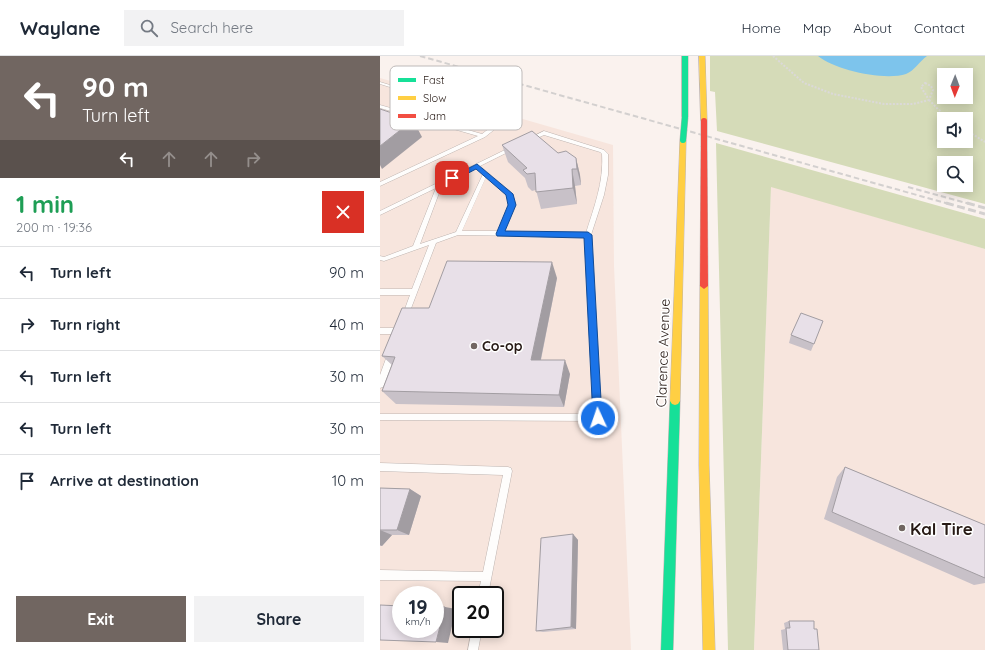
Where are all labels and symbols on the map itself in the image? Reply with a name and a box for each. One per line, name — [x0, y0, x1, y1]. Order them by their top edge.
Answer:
legend — [390, 66, 522, 130]
north arrow — [937, 68, 973, 104]
text: Fast — [423, 73, 445, 87]
text: Slow — [423, 91, 447, 105]
text: Jam — [423, 109, 446, 123]
pin — [435, 161, 469, 195]
street label: Clarence Avenue — [652, 298, 674, 408]
place label: Co-op — [482, 337, 523, 355]
marker: Co-op — [469, 341, 479, 351]
position arrow — [577, 397, 619, 439]
place label: Kal Tire — [910, 518, 973, 539]
marker: Kal Tire — [897, 523, 907, 533]
speed limit sign: 20 — [452, 586, 504, 638]

